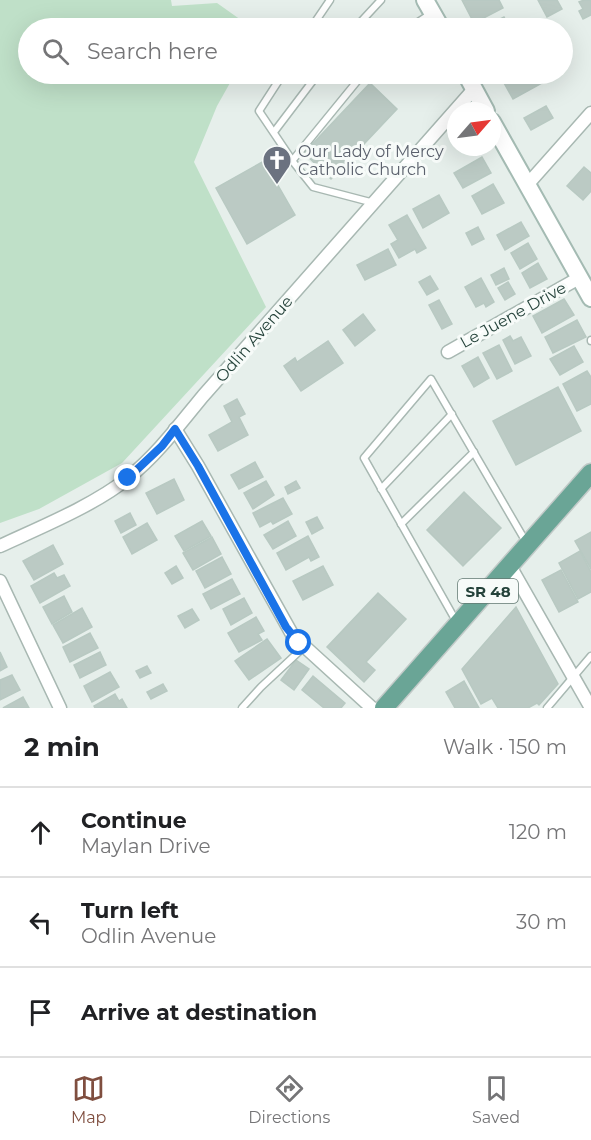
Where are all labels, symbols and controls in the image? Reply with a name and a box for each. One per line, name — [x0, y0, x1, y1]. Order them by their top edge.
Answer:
search box — [18, 18, 573, 84]
icon: search — [39, 35, 72, 68]
text: Search here — [87, 38, 218, 65]
north arrow — [447, 102, 501, 156]
place label: Our Lady of Mercy Catholic Church — [298, 142, 444, 179]
church icon: Our Lady of Mercy Catholic Church — [261, 144, 293, 186]
street label: Le Juene Drive — [457, 278, 569, 352]
street label: Odlin Avenue — [211, 292, 297, 386]
route end — [114, 464, 140, 490]
road number: SR 48 — [458, 579, 518, 603]
route start — [285, 629, 311, 655]
text: 2 min — [24, 731, 100, 763]
text: Walk · 150 m — [443, 735, 567, 759]
text: Continue — [81, 807, 187, 834]
icon: ahead — [24, 816, 57, 849]
text: 120 m — [509, 820, 567, 844]
text: Maylan Drive — [81, 834, 211, 858]
text: Turn left — [81, 897, 179, 924]
icon: left — [24, 906, 57, 939]
text: 30 m — [516, 910, 567, 934]
text: Odlin Avenue — [81, 924, 216, 948]
icon: arrive — [24, 996, 57, 1029]
text: Arrive at destination — [81, 999, 317, 1026]
tab: Map — [71, 1072, 106, 1127]
tab: Directions — [248, 1072, 330, 1127]
tab: Saved — [472, 1072, 520, 1127]

